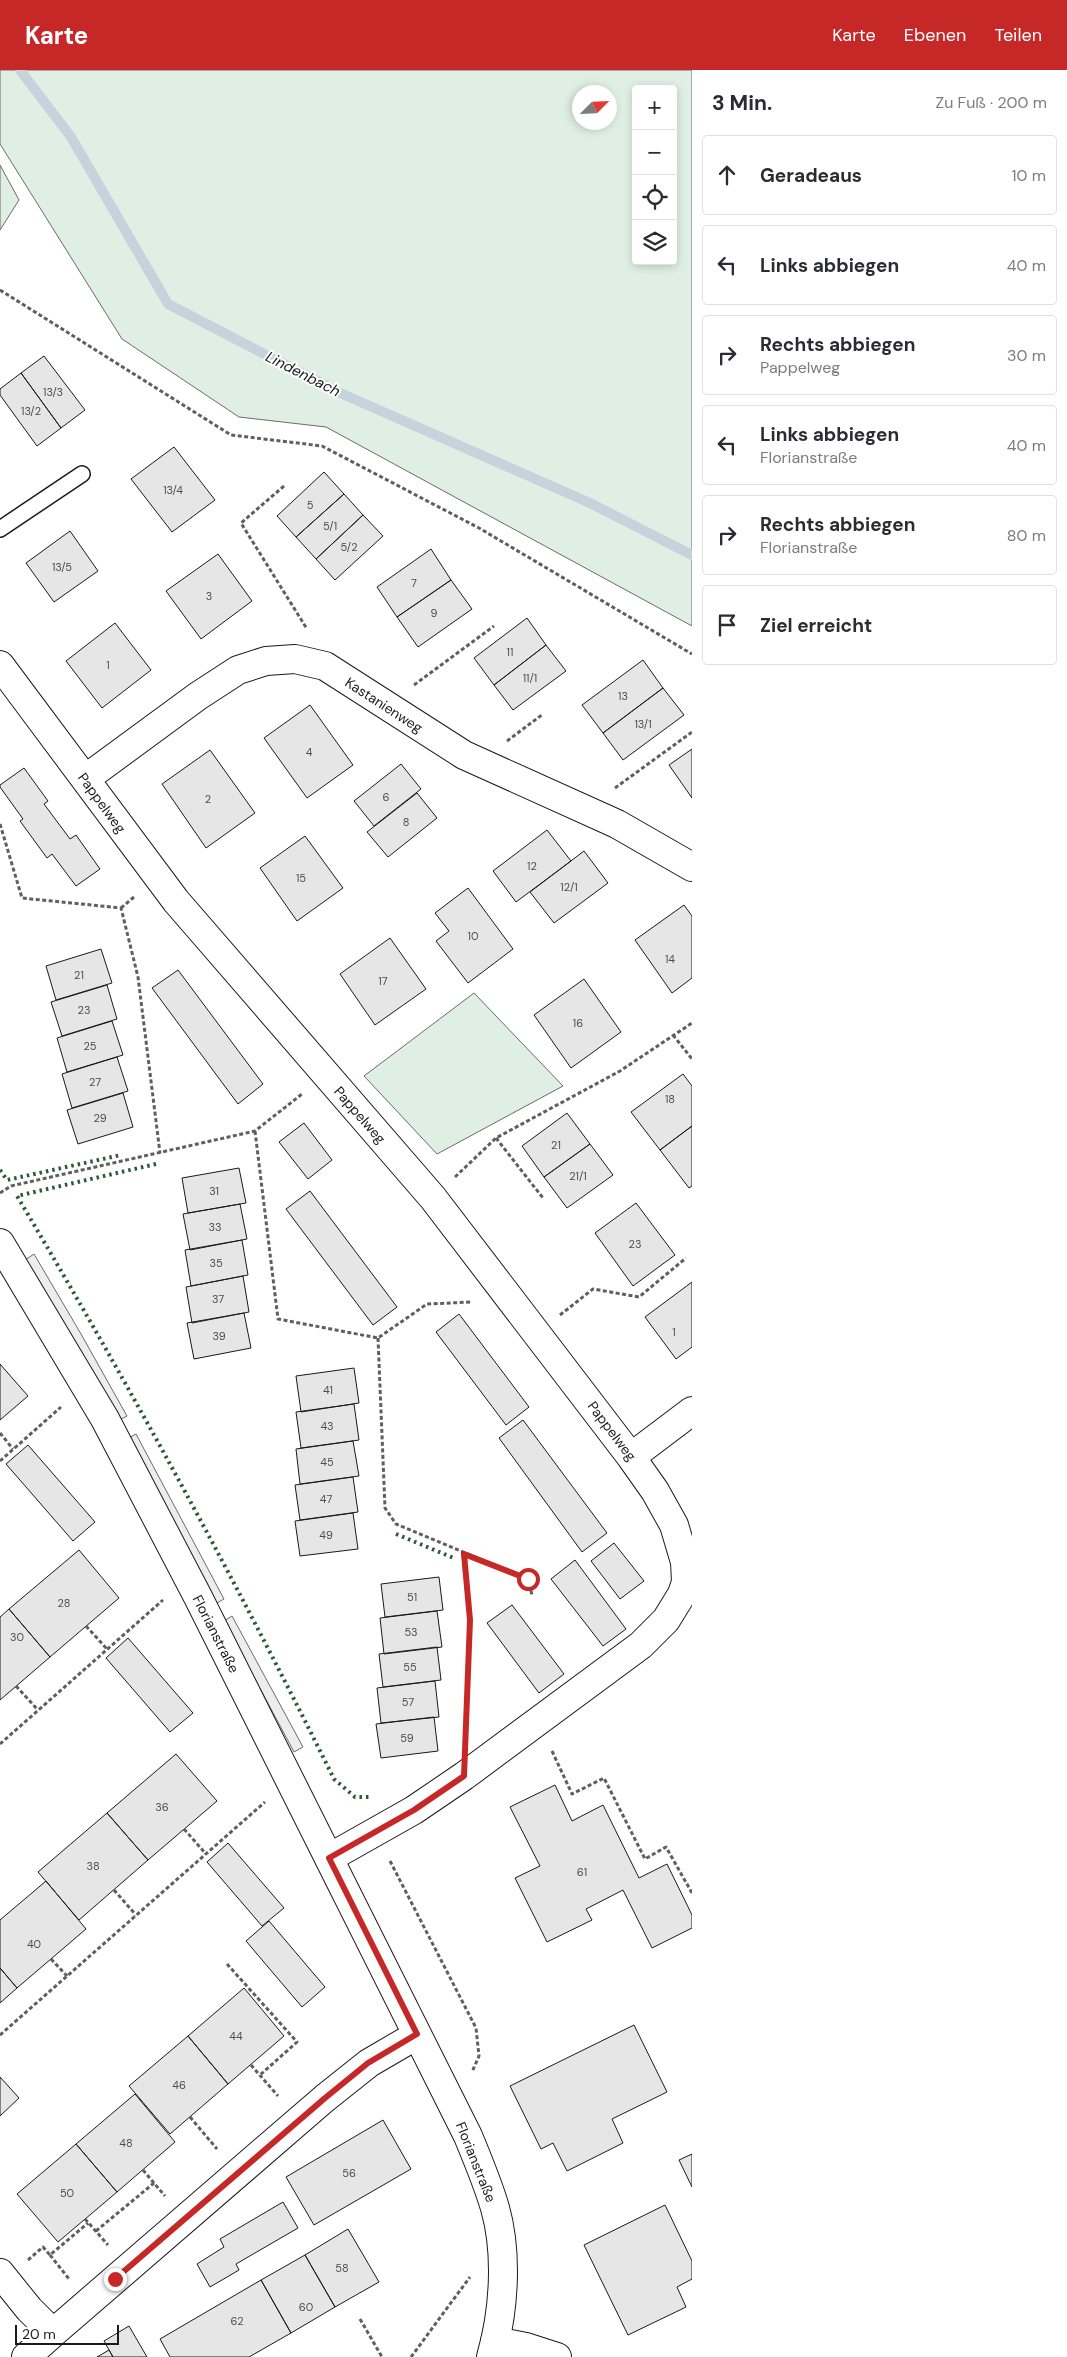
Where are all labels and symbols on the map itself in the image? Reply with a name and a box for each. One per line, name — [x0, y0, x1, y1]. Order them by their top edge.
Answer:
north arrow — [572, 85, 617, 130]
water label: Lindenbach — [262, 347, 344, 402]
house number: 13/3 — [43, 385, 63, 399]
house number: 13/2 — [21, 404, 41, 418]
house number: 13/4 — [163, 483, 183, 497]
house number: 5 — [307, 498, 314, 512]
house number: 5/1 — [323, 519, 337, 533]
house number: 5/2 — [340, 540, 358, 554]
house number: 13/5 — [52, 560, 72, 574]
house number: 7 — [411, 576, 417, 590]
house number: 3 — [206, 589, 212, 603]
house number: 9 — [431, 606, 438, 620]
house number: 11 — [507, 645, 513, 659]
house number: 1 — [106, 658, 110, 672]
house number: 11/1 — [523, 671, 537, 685]
street label: Kastanienweg — [342, 673, 426, 737]
house number: 13 — [618, 689, 628, 703]
house number: 13/1 — [634, 717, 652, 731]
house number: 4 — [306, 745, 313, 759]
street label: Pappelweg — [74, 769, 130, 837]
house number: 6 — [383, 790, 390, 804]
house number: 2 — [205, 792, 211, 806]
house number: 8 — [403, 815, 409, 829]
house number: 12 — [527, 859, 537, 873]
house number: 15 — [296, 871, 306, 885]
house number: 12/1 — [560, 880, 578, 894]
house number: 10 — [468, 929, 478, 943]
house number: 14 — [665, 952, 675, 966]
house number: 21 — [74, 968, 84, 982]
house number: 17 — [378, 974, 388, 988]
house number: 23 — [78, 1003, 90, 1017]
house number: 16 — [573, 1016, 583, 1030]
house number: 25 — [83, 1039, 97, 1053]
house number: 27 — [89, 1075, 101, 1089]
street label: Pappelweg — [330, 1083, 390, 1148]
house number: 18 — [665, 1092, 675, 1106]
house number: 29 — [93, 1111, 107, 1125]
house number: 21 — [551, 1138, 561, 1152]
house number: 21/1 — [569, 1169, 587, 1183]
house number: 31 — [209, 1184, 219, 1198]
house number: 33 — [208, 1220, 222, 1234]
house number: 23 — [629, 1237, 641, 1251]
house number: 35 — [209, 1256, 223, 1270]
house number: 37 — [212, 1292, 224, 1306]
house number: 1 — [672, 1325, 676, 1339]
house number: 39 — [212, 1329, 226, 1343]
house number: 41 — [323, 1383, 333, 1397]
street label: Pappelweg — [584, 1398, 640, 1465]
house number: 43 — [320, 1419, 334, 1433]
house number: 45 — [320, 1455, 334, 1469]
house number: 47 — [320, 1492, 332, 1506]
house number: 49 — [319, 1528, 333, 1542]
route start — [517, 1568, 540, 1591]
house number: 51 — [407, 1590, 417, 1604]
street label: Florianstraße — [189, 1592, 243, 1676]
house number: 28 — [58, 1596, 70, 1610]
house number: 53 — [404, 1625, 418, 1639]
house number: 30 — [10, 1630, 24, 1644]
house number: 55 — [403, 1660, 417, 1674]
house number: 57 — [402, 1695, 414, 1709]
house number: 59 — [400, 1731, 414, 1745]
house number: 36 — [155, 1800, 169, 1814]
house number: 38 — [86, 1859, 100, 1873]
house number: 61 — [577, 1865, 587, 1879]
house number: 40 — [27, 1937, 41, 1951]
house number: 44 — [229, 2029, 243, 2043]
house number: 46 — [172, 2078, 186, 2092]
street label: Florianstraße — [452, 2119, 500, 2205]
house number: 48 — [119, 2136, 133, 2150]
house number: 56 — [342, 2166, 356, 2180]
house number: 50 — [60, 2186, 74, 2200]
house number: 58 — [335, 2261, 349, 2275]
route end — [104, 2268, 127, 2291]
house number: 60 — [299, 2300, 313, 2314]
house number: 62 — [231, 2314, 243, 2328]
scale bar — [15, 2322, 119, 2345]

